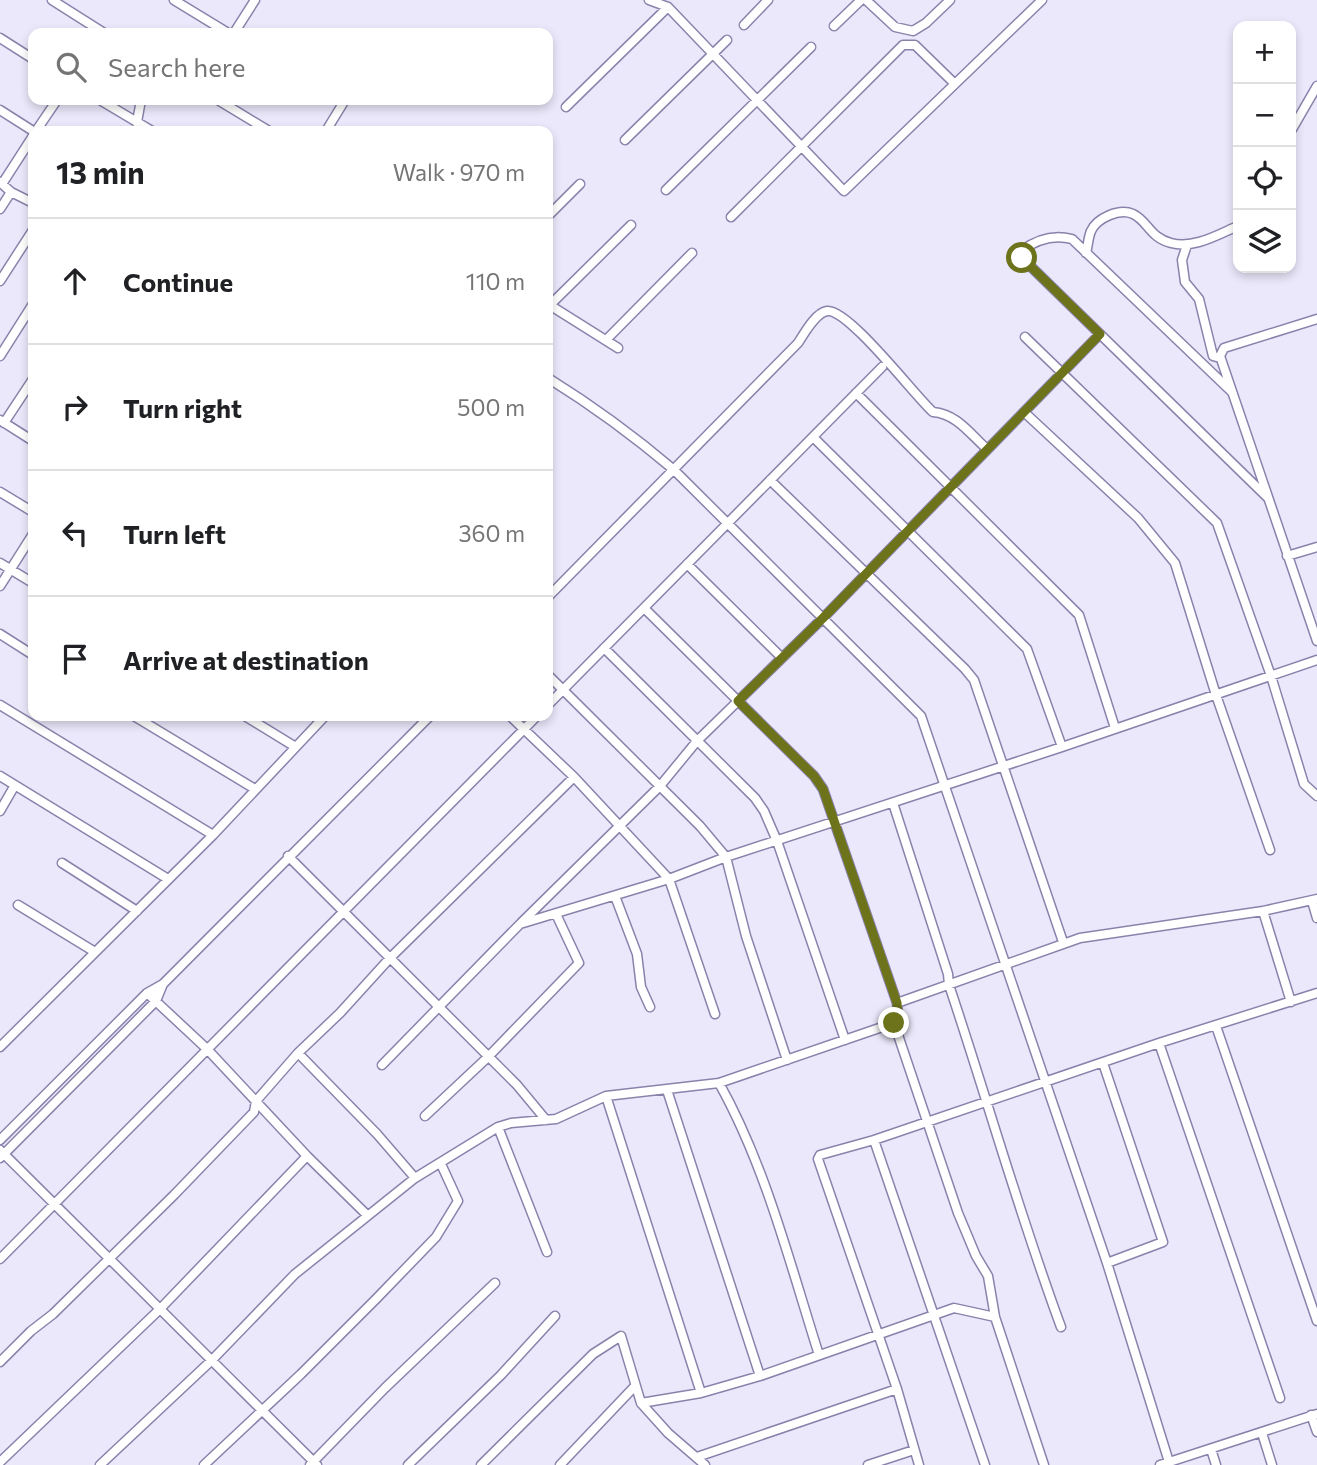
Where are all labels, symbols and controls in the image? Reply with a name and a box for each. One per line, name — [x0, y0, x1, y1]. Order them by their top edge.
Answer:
map controls — [1233, 21, 1296, 273]
button: + — [1233, 21, 1296, 84]
search box — [28, 28, 553, 105]
icon: search — [52, 48, 90, 86]
text: Search here — [108, 51, 246, 82]
button: − — [1233, 84, 1296, 147]
button: locate — [1233, 147, 1296, 210]
text: 13 min — [56, 153, 145, 190]
text: Walk · 970 m — [393, 158, 525, 186]
button: layers — [1233, 210, 1296, 273]
route start — [1006, 242, 1037, 273]
icon: ahead — [56, 262, 94, 300]
text: Continue — [123, 266, 233, 297]
text: 110 m — [466, 267, 525, 295]
icon: right — [56, 388, 94, 426]
text: Turn right — [123, 392, 242, 423]
text: 500 m — [457, 393, 525, 421]
icon: left — [56, 514, 94, 552]
text: Turn left — [123, 518, 226, 549]
text: 360 m — [458, 519, 525, 547]
icon: arrive — [56, 640, 94, 678]
text: Arrive at destination — [123, 644, 369, 675]
route end — [878, 1007, 909, 1038]

